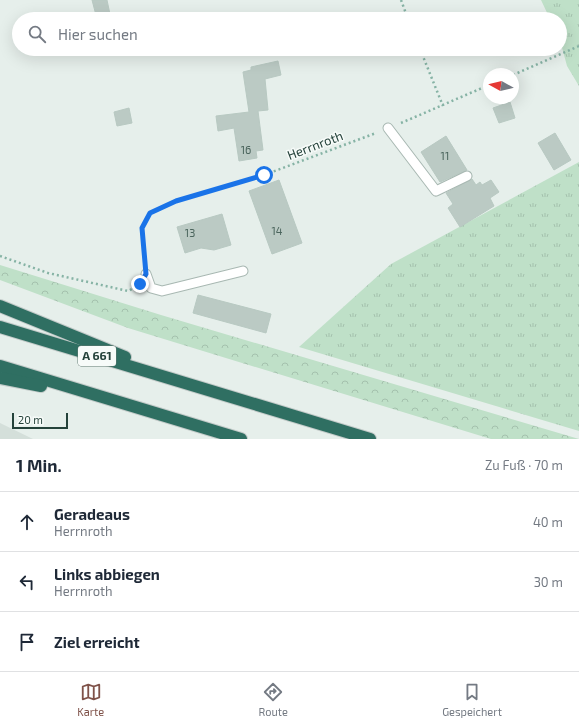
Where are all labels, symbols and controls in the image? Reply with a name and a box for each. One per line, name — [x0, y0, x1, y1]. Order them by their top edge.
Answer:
search box — [12, 12, 567, 56]
icon: search — [26, 23, 48, 45]
text: Hier suchen — [58, 25, 138, 43]
north arrow — [483, 68, 519, 104]
street label: Herrnroth — [285, 127, 345, 163]
house number: 16 — [241, 143, 251, 156]
house number: 11 — [441, 149, 449, 162]
route start — [255, 166, 273, 184]
house number: 14 — [271, 224, 283, 237]
house number: 13 — [185, 226, 195, 239]
route end — [131, 275, 149, 293]
road number: A 661 — [78, 346, 116, 366]
scale bar — [12, 411, 68, 430]
text: 20 m — [18, 413, 43, 426]
text: 1 Min. — [16, 455, 62, 475]
text: Zu Fuß · 70 m — [485, 457, 563, 473]
text: Geradeaus — [54, 505, 130, 523]
icon: ahead — [16, 511, 38, 533]
text: 40 m — [533, 514, 563, 530]
text: Herrnroth — [54, 523, 113, 539]
text: Links abbiegen — [54, 565, 160, 583]
icon: left — [16, 571, 38, 593]
text: 30 m — [534, 574, 563, 590]
text: Herrnroth — [54, 583, 113, 599]
icon: arrive — [16, 631, 38, 653]
text: Ziel erreicht — [54, 633, 140, 651]
tab: Karte — [77, 681, 104, 718]
tab: Route — [258, 681, 288, 718]
tab: Gespeichert — [442, 681, 502, 718]

